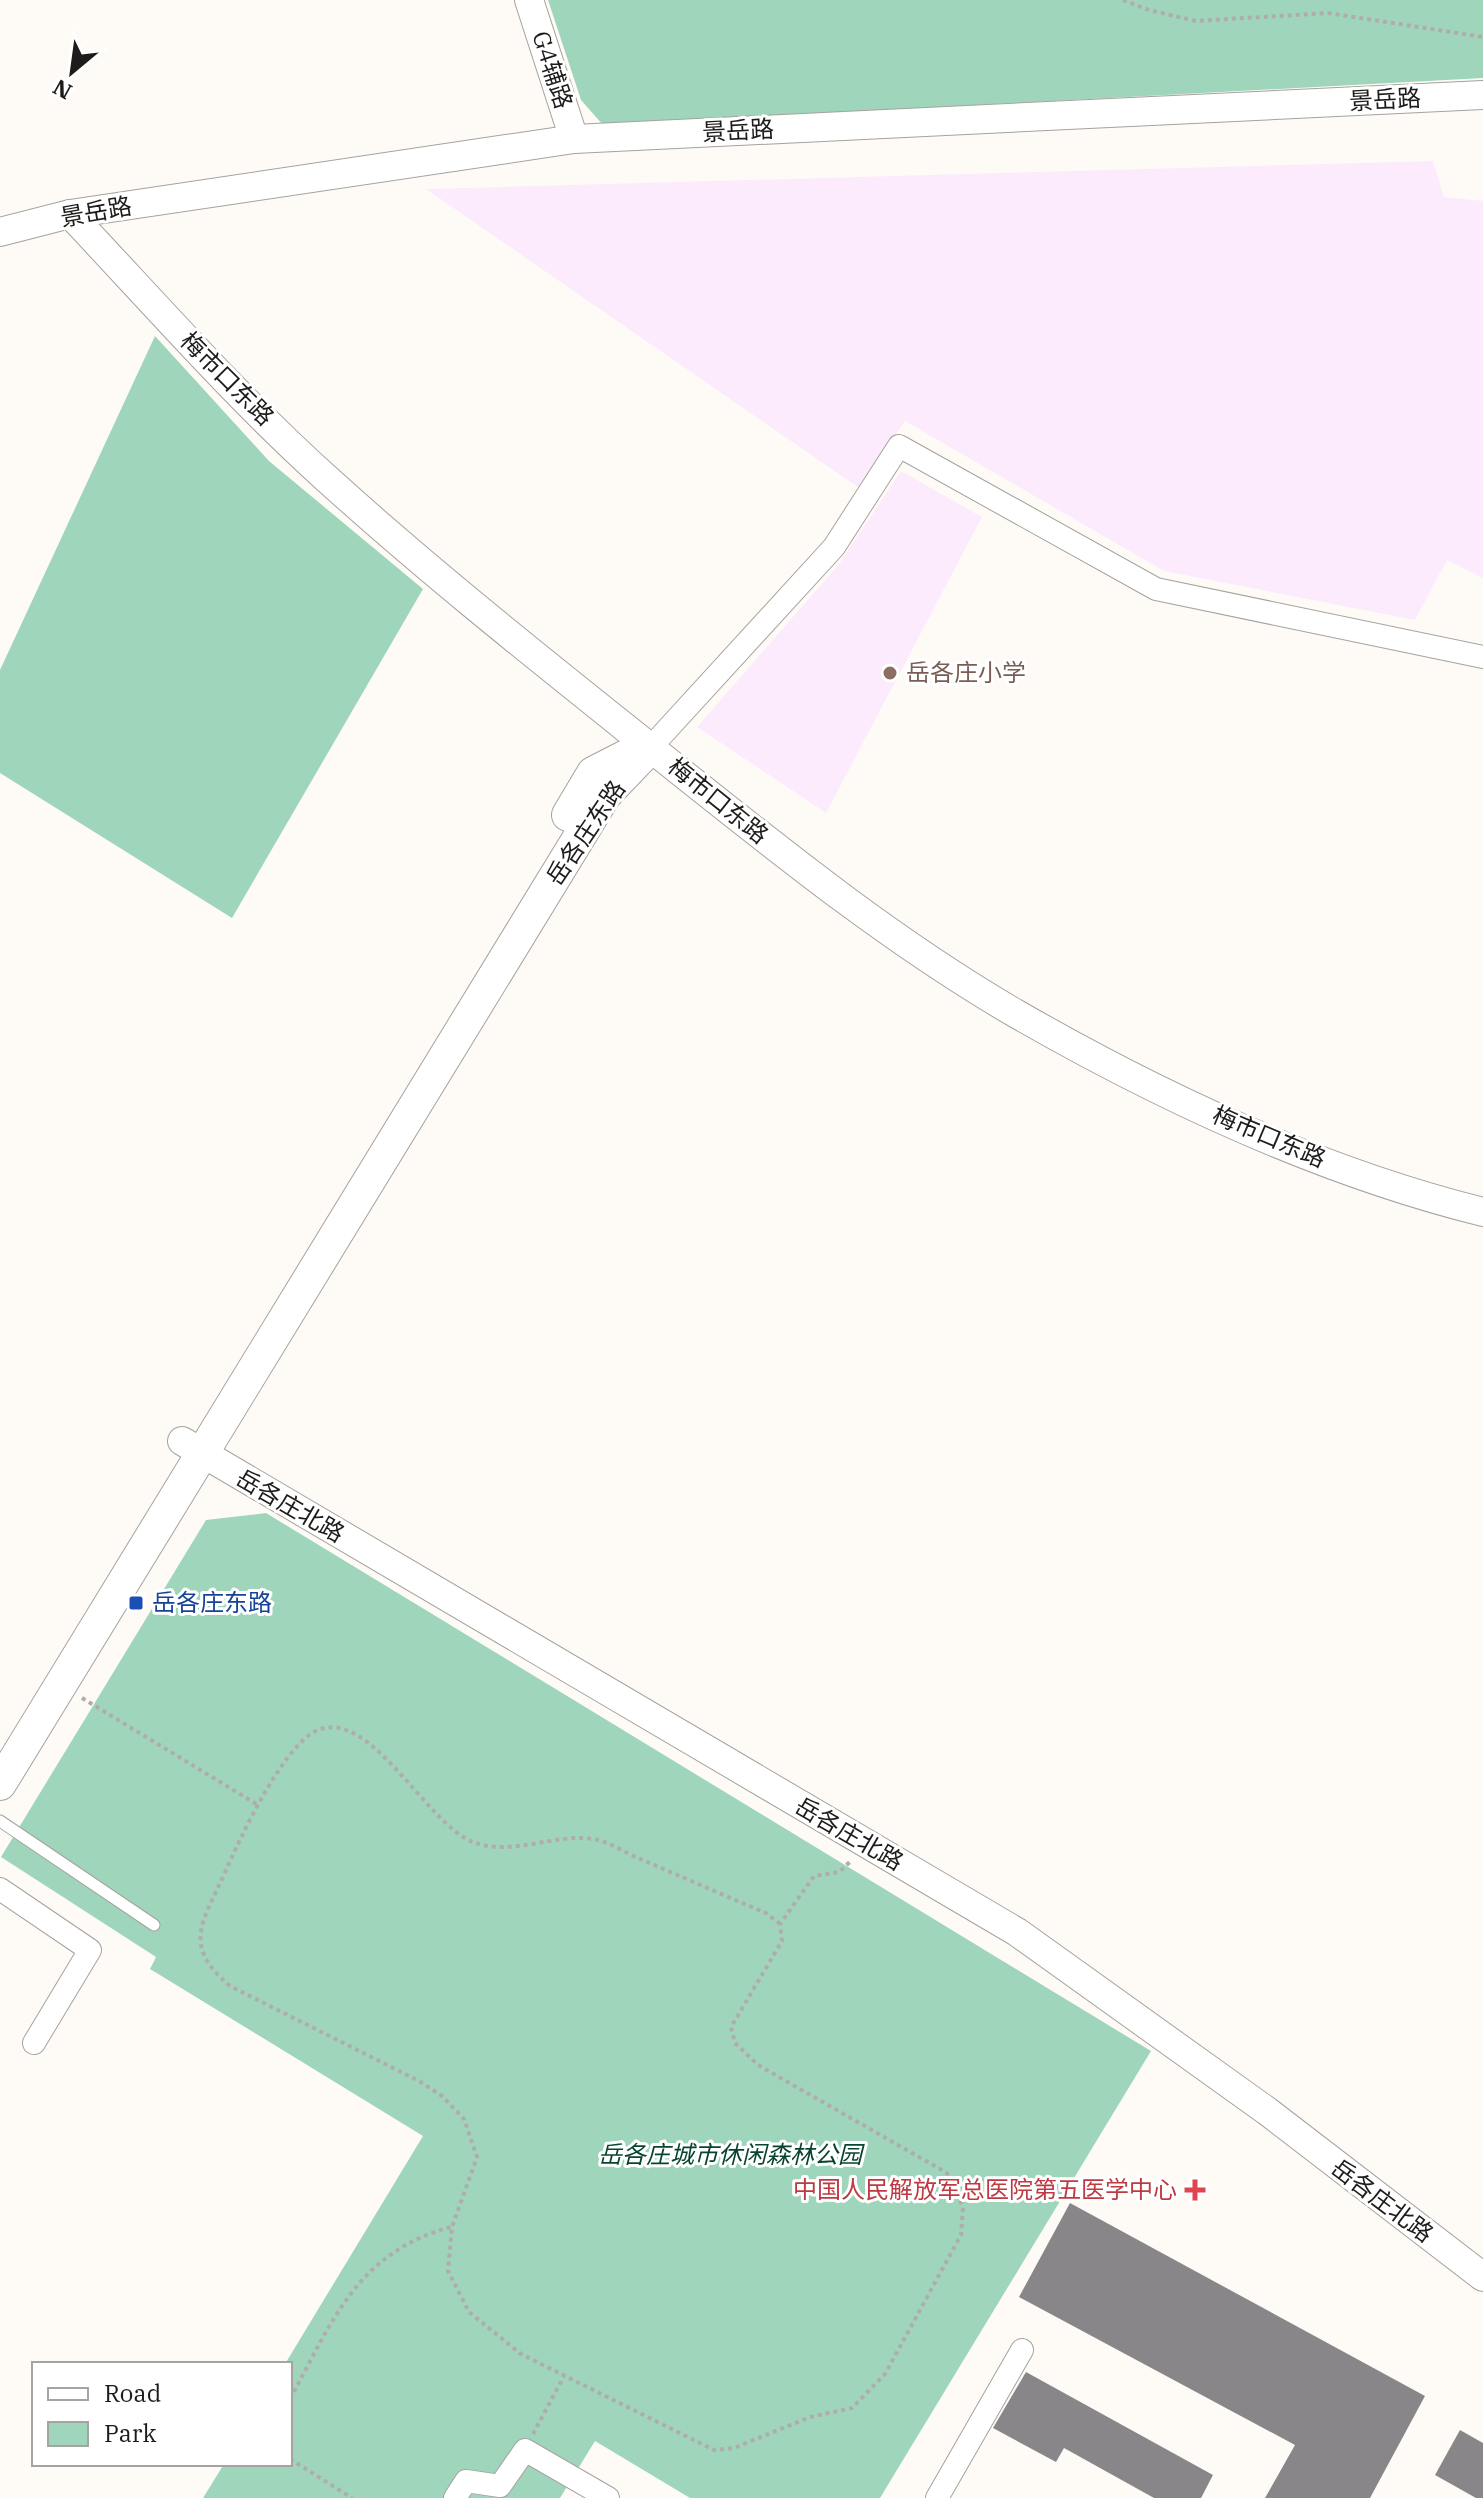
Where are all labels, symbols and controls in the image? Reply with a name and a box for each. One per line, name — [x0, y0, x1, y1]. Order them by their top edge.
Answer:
street label: G4辅路 — [525, 27, 580, 113]
north arrow — [32, 32, 112, 112]
text: N — [47, 73, 77, 107]
street label: 景岳路 — [1348, 81, 1422, 117]
street label: 景岳路 — [701, 112, 775, 148]
street label: 景岳路 — [58, 189, 134, 233]
street label: 梅市口东路 — [174, 325, 281, 432]
place label: 岳各庄小学 — [906, 656, 1026, 688]
marker: 岳各庄小学 — [881, 664, 899, 682]
street label: 梅市口东路 — [662, 750, 775, 850]
street label: 岳各庄东路 — [538, 774, 632, 891]
street label: 梅市口东路 — [1208, 1098, 1331, 1174]
street label: 岳各庄北路 — [231, 1461, 350, 1549]
place label: 岳各庄东路 — [152, 1586, 272, 1618]
marker: 岳各庄东路 — [127, 1594, 145, 1612]
street label: 岳各庄北路 — [790, 1789, 909, 1877]
park label: 岳各庄城市休闲森林公园 — [598, 2138, 865, 2170]
street label: 岳各庄北路 — [1325, 2151, 1440, 2249]
place label: 中国人民解放军总医院第五医学中心 — [793, 2173, 1177, 2205]
marker: 中国人民解放军总医院第五医学中心 — [1184, 2179, 1206, 2201]
legend — [32, 2362, 292, 2466]
text: Road — [104, 2377, 161, 2409]
text: Park — [104, 2417, 156, 2449]

